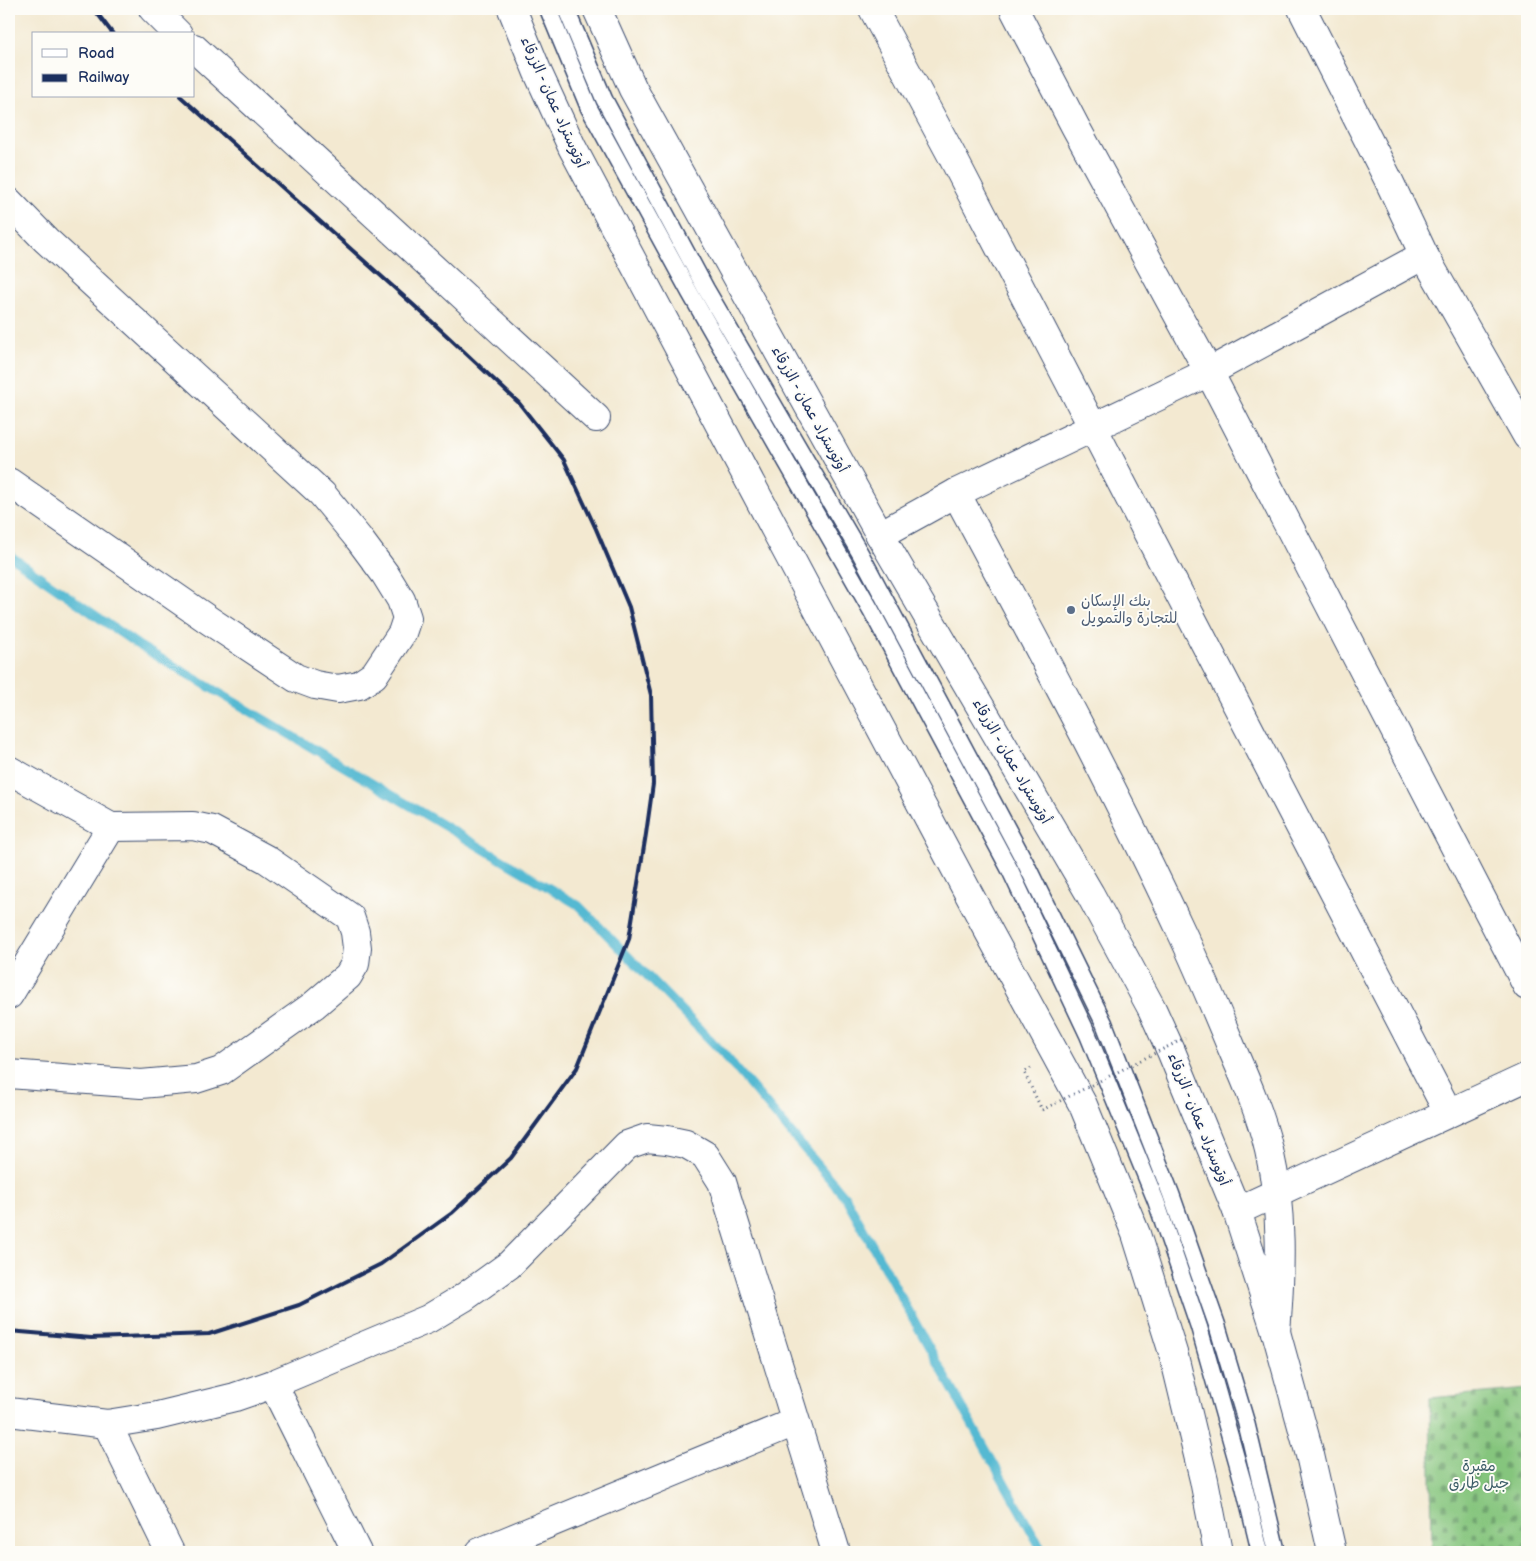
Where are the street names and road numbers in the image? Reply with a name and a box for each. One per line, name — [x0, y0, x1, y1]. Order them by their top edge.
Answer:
street label: أوتوستراد عمان - الزرقاء — [516, 34, 591, 171]
street label: أوتوستراد عمان - الزرقاء — [767, 343, 852, 476]
street label: أوتوستراد عمان - الزرقاء — [968, 695, 1055, 828]
street label: أوتوستراد عمان - الزرقاء — [1163, 1050, 1234, 1189]

